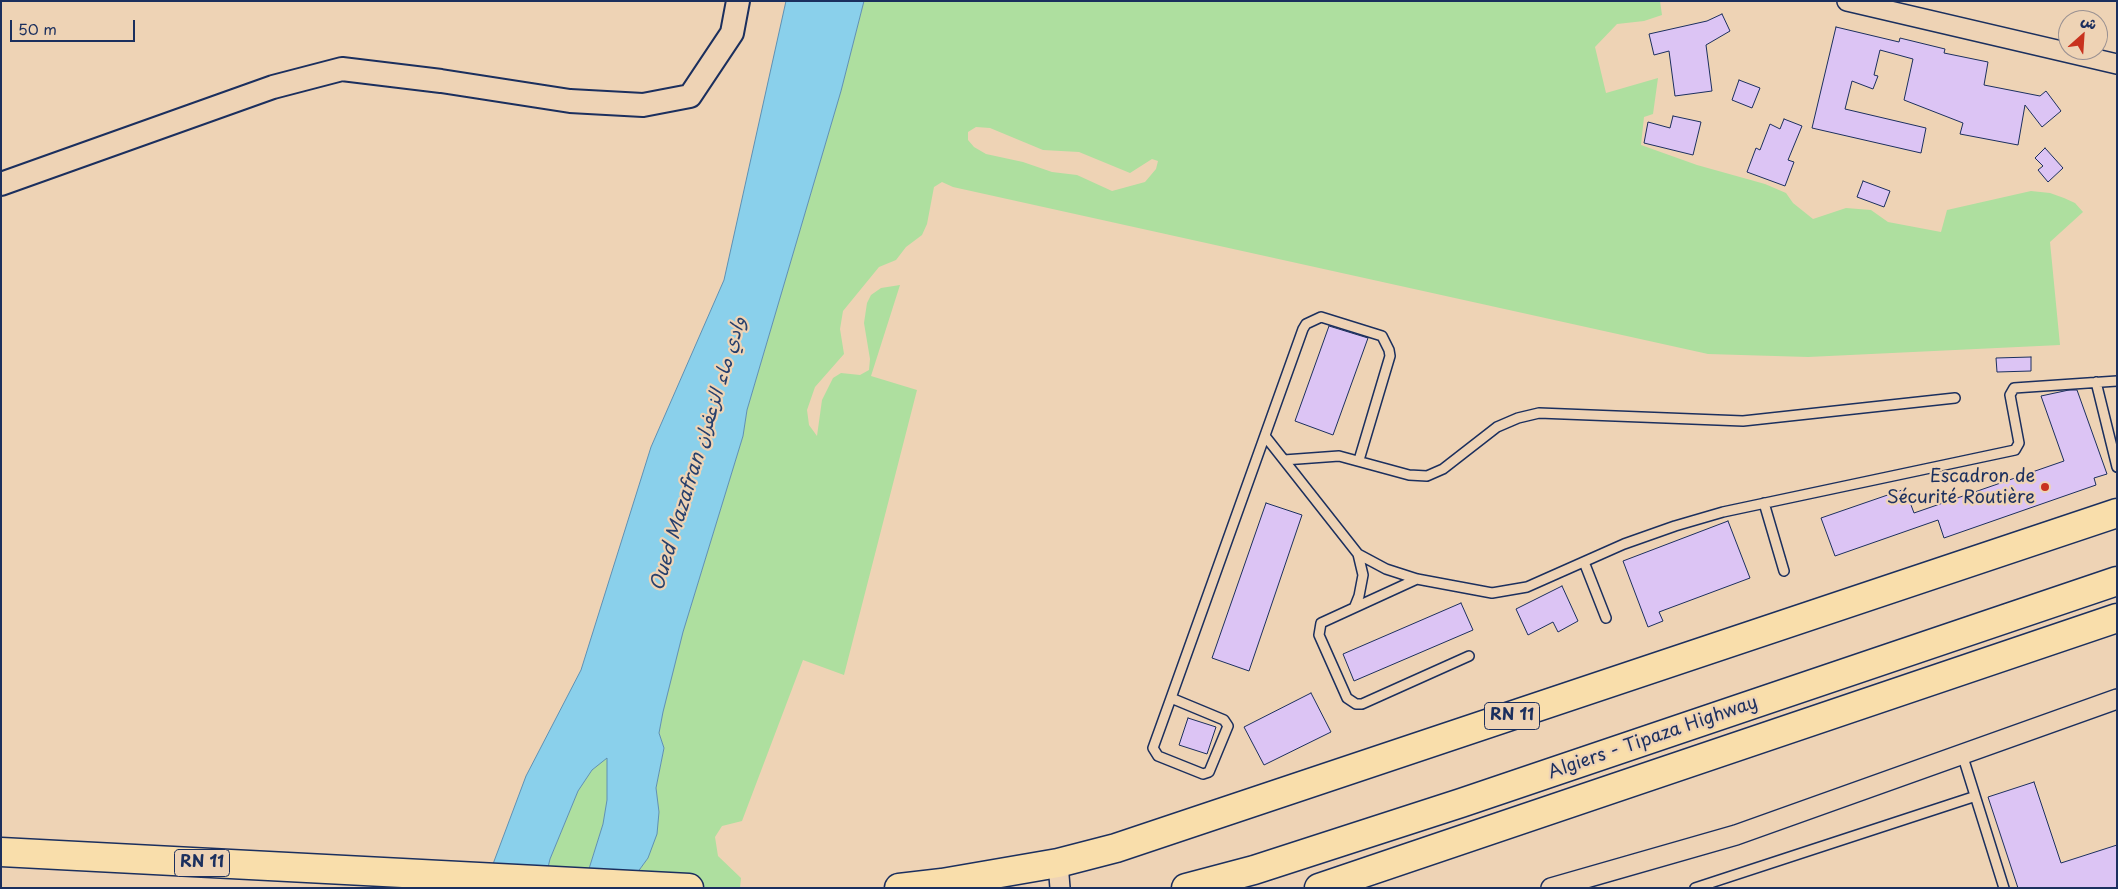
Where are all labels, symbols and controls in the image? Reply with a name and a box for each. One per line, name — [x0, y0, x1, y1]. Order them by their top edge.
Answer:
text: ش — [2078, 9, 2101, 35]
scale bar — [12, 10, 138, 42]
north arrow — [2058, 10, 2108, 60]
text: 50 m — [18, 17, 57, 40]
water label: Oued Mazafran وادي ماء الزعفران — [646, 314, 752, 594]
place label: Escadron de Sécurité Routière — [1887, 466, 2035, 508]
marker: Escadron de Sécurité Routière — [2039, 481, 2051, 493]
street label: Algiers - Tipaza Highway — [1545, 692, 1761, 784]
road number: RN 11 — [1484, 702, 1540, 729]
road number: RN 11 — [174, 850, 230, 876]

